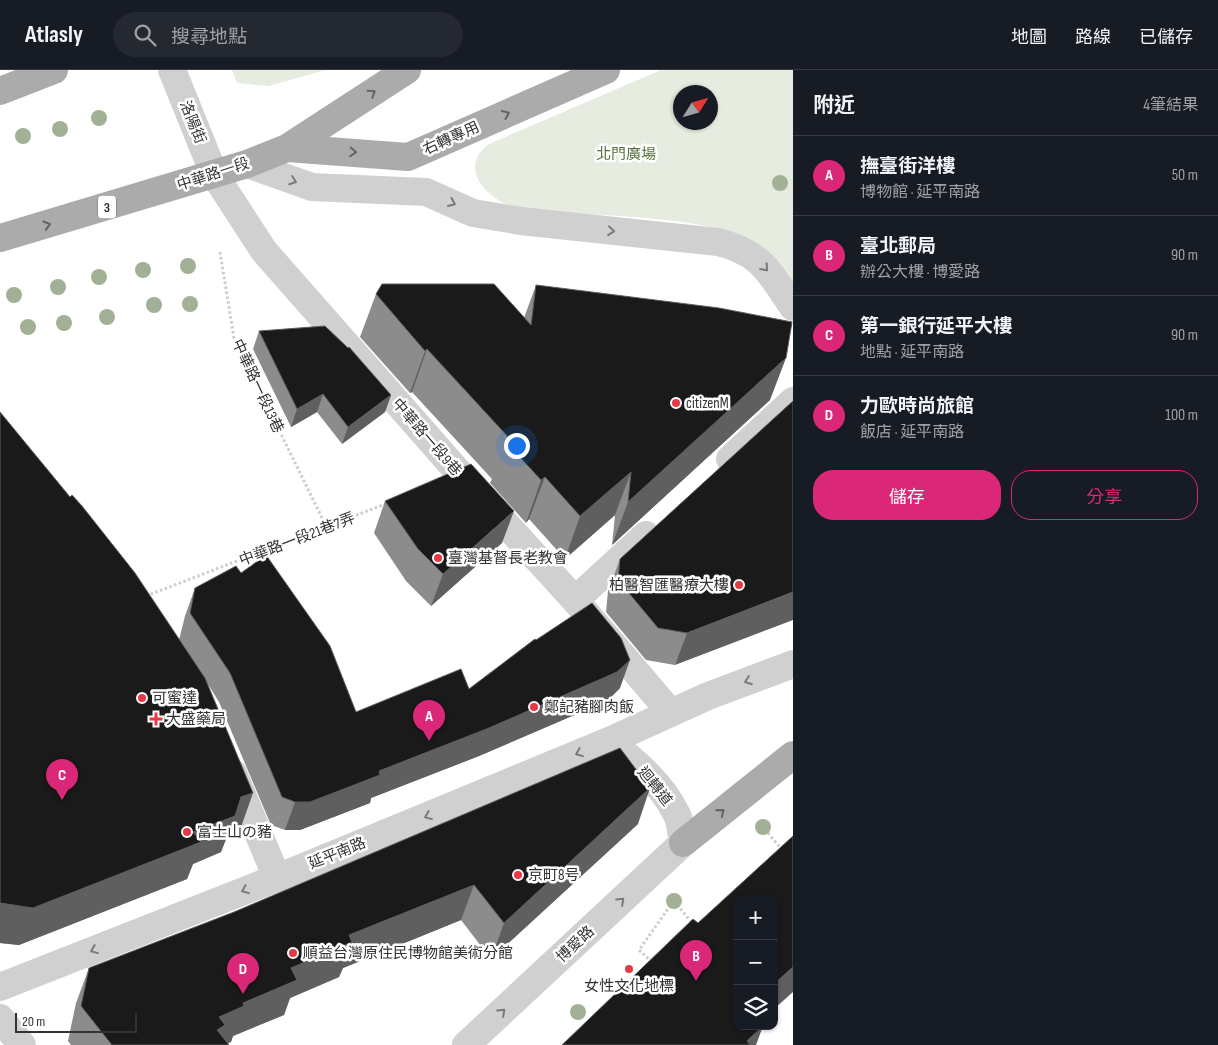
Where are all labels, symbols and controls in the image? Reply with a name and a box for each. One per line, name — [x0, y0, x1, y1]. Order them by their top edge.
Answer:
search box — [113, 12, 463, 57]
text: Atlasly — [25, 20, 83, 49]
icon: search — [131, 21, 159, 49]
text: 搜尋地點 — [171, 26, 247, 49]
text: 地圖 — [1011, 27, 1047, 48]
text: 路線 — [1075, 27, 1111, 48]
text: 已儲存 — [1139, 27, 1193, 48]
north arrow — [673, 85, 718, 130]
one-way arrow — [366, 89, 375, 99]
text: 附近 — [813, 93, 855, 118]
text: 4筆結果 — [1143, 96, 1198, 115]
street label: 洛陽街 — [175, 98, 210, 147]
one-way arrow — [501, 109, 510, 120]
street label: 右轉專用 — [420, 118, 482, 159]
park label: 北門廣場 — [596, 145, 656, 164]
one-way arrow — [349, 147, 357, 158]
street label: 中華路一段 — [175, 154, 252, 195]
text: 撫臺街洋樓 — [860, 155, 955, 178]
text: A — [825, 166, 833, 185]
text: 50 m — [1172, 166, 1198, 185]
one-way arrow — [288, 175, 297, 185]
text: 博物館 · 延平南路 — [860, 183, 980, 202]
road number: 3 — [98, 195, 116, 218]
one-way arrow — [447, 197, 456, 208]
one-way arrow — [42, 220, 50, 230]
one-way arrow — [608, 225, 616, 236]
text: 臺北郵局 — [860, 235, 936, 258]
text: B — [825, 246, 833, 265]
text: 90 m — [1171, 246, 1198, 265]
one-way arrow — [760, 262, 769, 271]
text: 辦公大樓 · 博愛路 — [860, 263, 980, 282]
text: 第一銀行延平大樓 — [860, 315, 1012, 338]
text: C — [825, 326, 833, 345]
text: 90 m — [1171, 326, 1198, 345]
street label: 中華路一段13巷 — [227, 336, 288, 436]
text: 地點 · 延平南路 — [860, 343, 964, 362]
place label: citizenM — [686, 394, 729, 413]
street label: 中華路一段9巷 — [388, 395, 465, 480]
text: 力歐時尚旅館 — [860, 395, 974, 418]
marker: citizenM — [670, 397, 682, 409]
text: D — [825, 406, 833, 425]
text: 100 m — [1165, 406, 1198, 425]
text: 飯店 · 延平南路 — [860, 423, 964, 442]
your location — [504, 433, 530, 459]
button: 儲存 — [813, 470, 1001, 520]
button: 分享 — [1011, 470, 1198, 520]
street label: 中華路一段21巷7弄 — [237, 509, 358, 570]
place label: 臺灣基督長老教會 — [448, 549, 568, 568]
marker: 臺灣基督長老教會 — [432, 552, 444, 564]
place label: 柏醫智匯醫療大樓 — [609, 576, 729, 595]
marker: 柏醫智匯醫療大樓 — [733, 579, 745, 591]
one-way arrow — [744, 675, 752, 685]
place label: 可蜜達 — [152, 689, 197, 708]
marker: 可蜜達 — [136, 692, 148, 704]
place label: 鄭記豬腳肉飯 — [544, 698, 634, 717]
pin: A — [413, 700, 445, 741]
marker: 鄭記豬腳肉飯 — [528, 701, 540, 713]
place label: 大盛藥局 — [166, 710, 226, 729]
marker: 大盛藥局 — [150, 713, 162, 725]
one-way arrow — [575, 748, 583, 758]
pin: C — [46, 759, 78, 800]
street label: 迴轉道 — [633, 763, 676, 810]
one-way arrow — [424, 809, 433, 820]
one-way arrow — [715, 810, 724, 818]
place label: 富士山の豬 — [197, 823, 272, 842]
marker: 富士山の豬 — [181, 826, 193, 838]
street label: 延平南路 — [306, 833, 369, 874]
place label: 京町8号 — [528, 866, 580, 885]
marker: 京町8号 — [512, 869, 524, 881]
one-way arrow — [242, 884, 250, 894]
map controls — [733, 895, 778, 1030]
button: + — [733, 895, 778, 940]
one-way arrow — [615, 898, 624, 907]
street label: 博愛路 — [552, 922, 598, 967]
pin: B — [680, 940, 712, 981]
button: − — [733, 940, 778, 985]
one-way arrow — [90, 943, 99, 954]
place label: 順益台灣原住民博物館美術分館 — [303, 944, 513, 963]
marker: 順益台灣原住民博物館美術分館 — [287, 947, 299, 959]
pin: D — [227, 953, 259, 994]
marker: 女性文化地標 — [623, 963, 635, 975]
place label: 女性文化地標 — [584, 977, 674, 996]
button: layers — [733, 985, 778, 1030]
one-way arrow — [496, 1009, 505, 1018]
scale bar — [15, 1010, 138, 1033]
text: 20 m — [22, 1013, 45, 1030]

